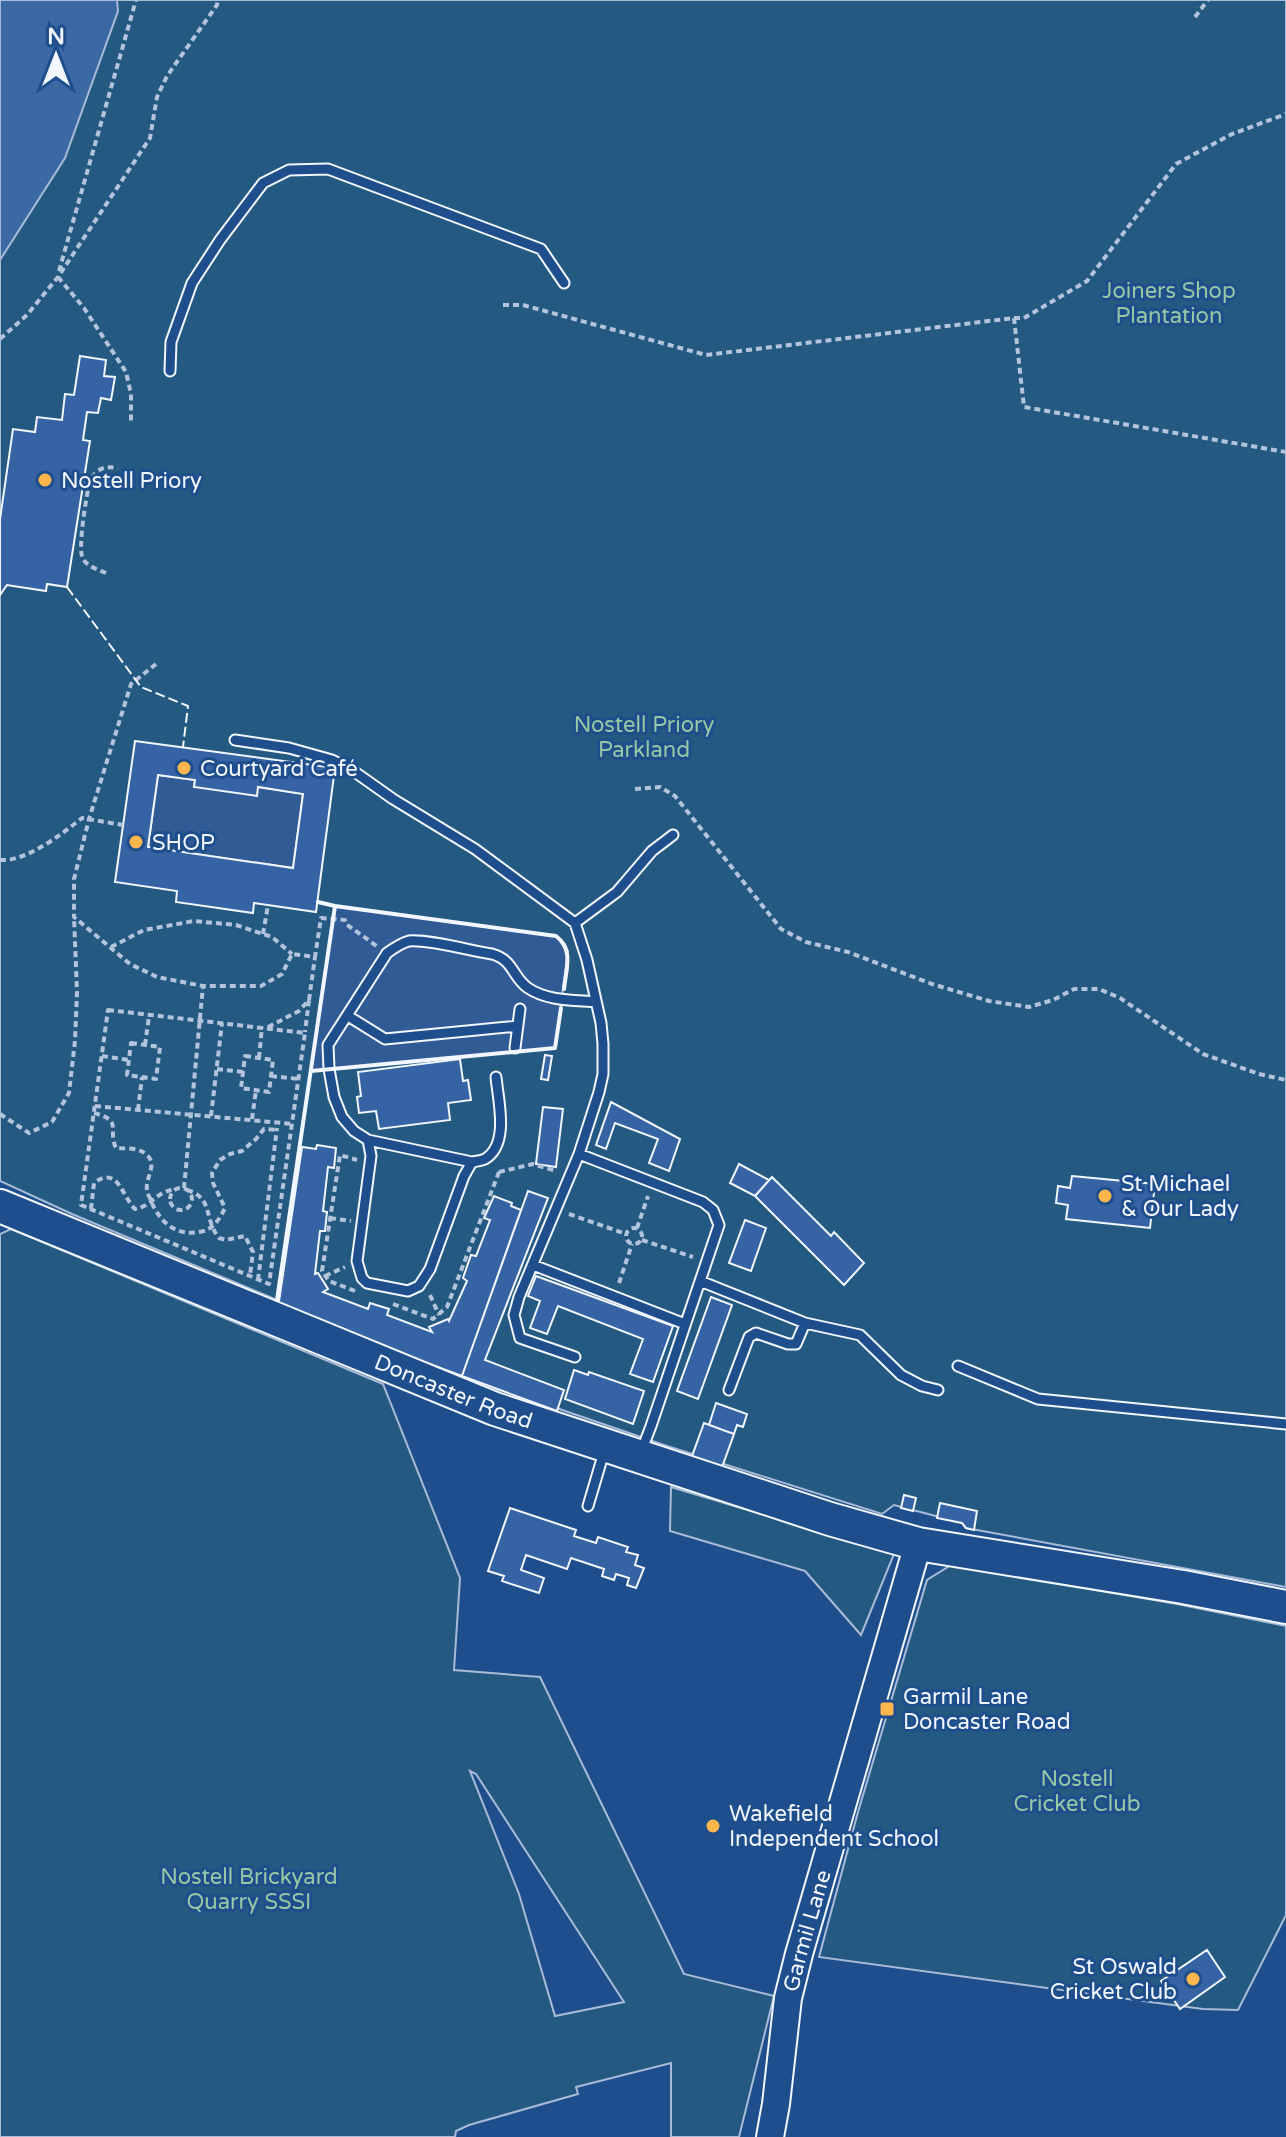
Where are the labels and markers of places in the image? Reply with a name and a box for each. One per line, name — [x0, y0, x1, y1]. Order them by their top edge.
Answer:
place label: Nostell Priory — [61, 468, 202, 494]
marker: Nostell Priory — [36, 471, 54, 489]
place label: Courtyard Café — [200, 756, 358, 782]
marker: Courtyard Café — [175, 759, 193, 777]
place label: SHOP — [152, 830, 215, 856]
marker: SHOP — [127, 833, 145, 851]
place label: St Michael & Our Lady — [1121, 1171, 1239, 1222]
marker: St Michael & Our Lady — [1096, 1187, 1114, 1205]
place label: Garmil Lane Doncaster Road — [903, 1684, 1071, 1735]
marker: Garmil Lane Doncaster Road — [878, 1700, 896, 1718]
place label: Wakefield Independent School — [729, 1801, 939, 1852]
marker: Wakefield Independent School — [704, 1817, 722, 1835]
place label: St Oswald Cricket Club — [1050, 1954, 1177, 2005]
marker: St Oswald Cricket Club — [1184, 1970, 1202, 1988]

